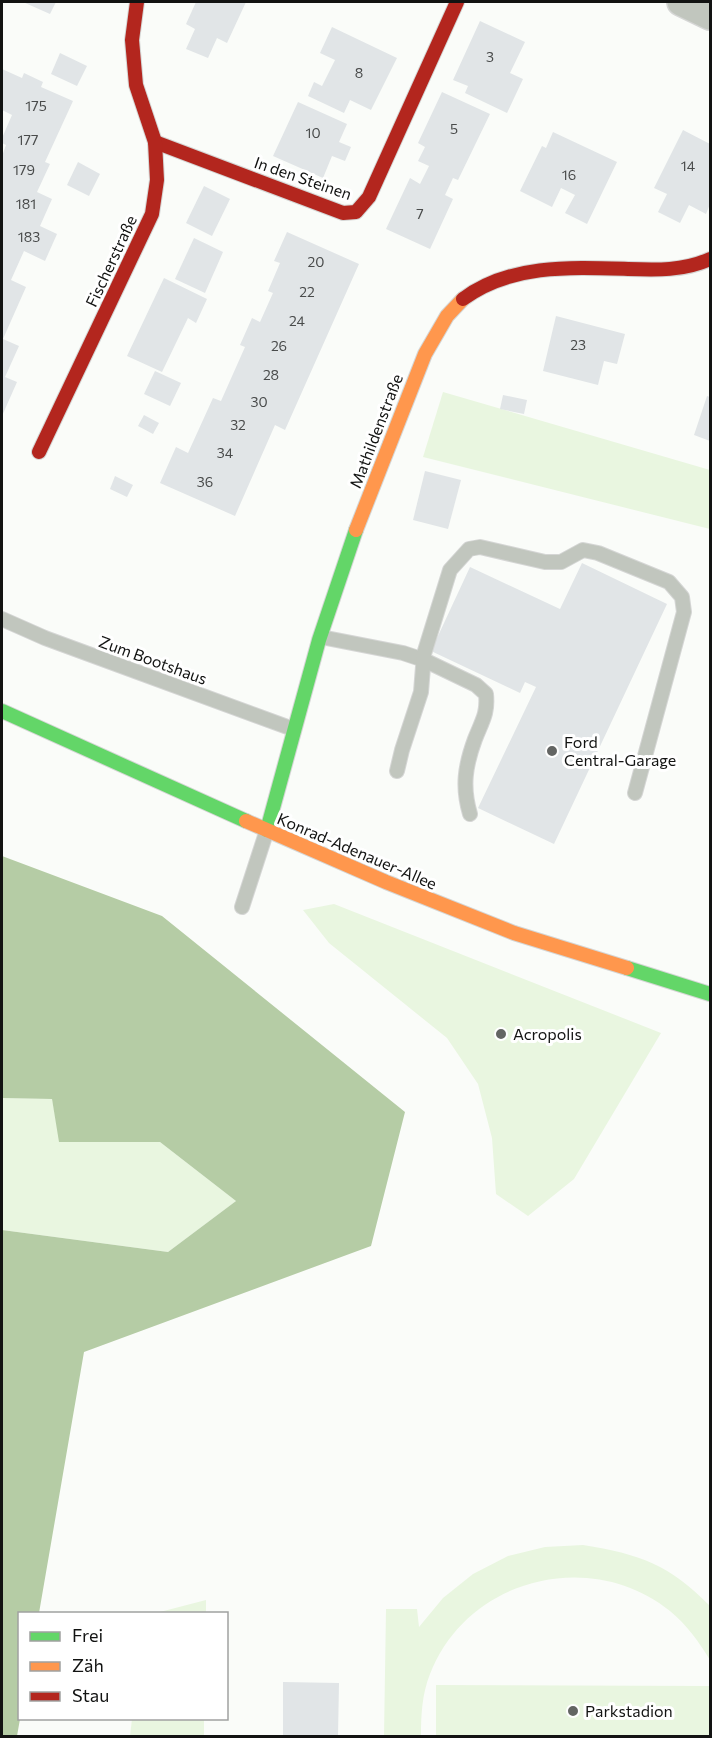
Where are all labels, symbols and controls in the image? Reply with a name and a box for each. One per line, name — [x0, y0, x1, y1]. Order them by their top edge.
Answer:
house number: 3 — [486, 48, 494, 65]
house number: 8 — [355, 64, 363, 81]
house number: 175 — [25, 97, 47, 114]
house number: 5 — [450, 120, 458, 137]
house number: 10 — [305, 124, 321, 141]
house number: 177 — [18, 131, 38, 148]
street label: In den Steinen — [252, 152, 354, 203]
house number: 14 — [681, 157, 696, 174]
house number: 179 — [13, 161, 35, 178]
house number: 16 — [562, 166, 576, 183]
house number: 181 — [16, 195, 36, 212]
house number: 7 — [416, 205, 424, 222]
street label: Fischerstraße — [81, 212, 140, 310]
house number: 183 — [18, 228, 40, 245]
house number: 20 — [308, 253, 324, 270]
house number: 22 — [299, 283, 315, 300]
house number: 24 — [289, 312, 306, 329]
house number: 23 — [570, 336, 586, 353]
house number: 26 — [271, 337, 287, 354]
house number: 28 — [263, 366, 279, 383]
street label: Mathildenstraße — [345, 371, 406, 491]
house number: 30 — [250, 393, 268, 410]
house number: 32 — [230, 416, 246, 433]
house number: 34 — [217, 444, 234, 461]
house number: 36 — [197, 473, 213, 490]
street label: Zum Bootshaus — [97, 631, 210, 688]
place label: Ford Central-Garage — [564, 732, 676, 769]
marker: Ford Central-Garage — [545, 744, 559, 758]
street label: Konrad-Adenauer-Allee — [275, 808, 440, 893]
place label: Acropolis — [513, 1024, 582, 1043]
marker: Acropolis — [494, 1027, 508, 1041]
legend — [18, 1612, 228, 1720]
text: Frei — [72, 1624, 103, 1646]
text: Zäh — [72, 1654, 104, 1676]
text: Stau — [72, 1684, 109, 1706]
place label: Parkstadion — [585, 1701, 673, 1720]
marker: Parkstadion — [566, 1704, 580, 1718]

